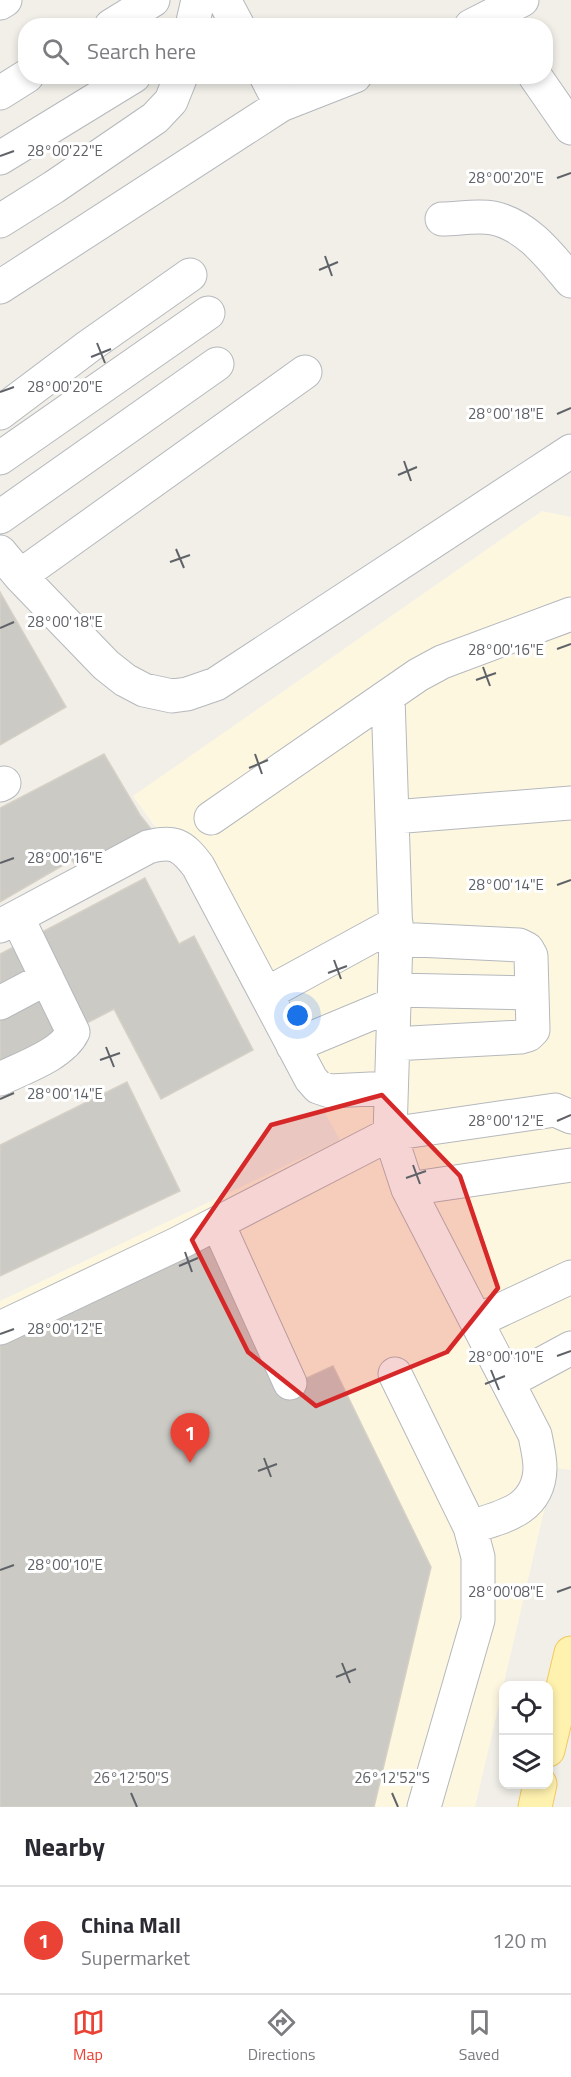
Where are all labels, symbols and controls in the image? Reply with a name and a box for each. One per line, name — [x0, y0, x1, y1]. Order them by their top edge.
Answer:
search box — [18, 18, 553, 84]
text: Search here — [87, 34, 196, 68]
icon: search — [39, 35, 72, 68]
text: 28°00'22"E — [27, 139, 103, 162]
text: 28°00'20"E — [468, 166, 544, 189]
text: 28°00'20"E — [27, 375, 103, 398]
text: 28°00'18"E — [468, 402, 544, 425]
text: 28°00'18"E — [27, 610, 103, 633]
text: 28°00'16"E — [468, 638, 544, 661]
text: 28°00'16"E — [27, 846, 103, 869]
text: 28°00'14"E — [468, 873, 544, 896]
your location — [283, 1001, 312, 1030]
text: 28°00'14"E — [27, 1082, 103, 1105]
text: 28°00'12"E — [468, 1109, 544, 1132]
text: 28°00'12"E — [27, 1317, 103, 1340]
text: 28°00'10"E — [468, 1345, 544, 1368]
pin: 1 — [170, 1414, 210, 1463]
text: 28°00'10"E — [27, 1553, 103, 1576]
text: 28°00'08"E — [468, 1580, 544, 1603]
map controls — [499, 1681, 553, 1789]
button: locate — [499, 1681, 553, 1735]
button: layers — [499, 1735, 553, 1789]
text: 26°12'50"S — [93, 1766, 169, 1789]
text: 26°12'52"S — [354, 1766, 430, 1789]
text: Nearby — [24, 1827, 105, 1866]
text: China Mall — [81, 1908, 181, 1942]
text: 1 — [38, 1925, 49, 1956]
text: 120 m — [492, 1925, 547, 1956]
text: Supermarket — [81, 1942, 190, 1973]
tab: Map — [72, 2006, 105, 2066]
tab: Directions — [248, 2006, 316, 2066]
tab: Saved — [459, 2006, 499, 2066]

